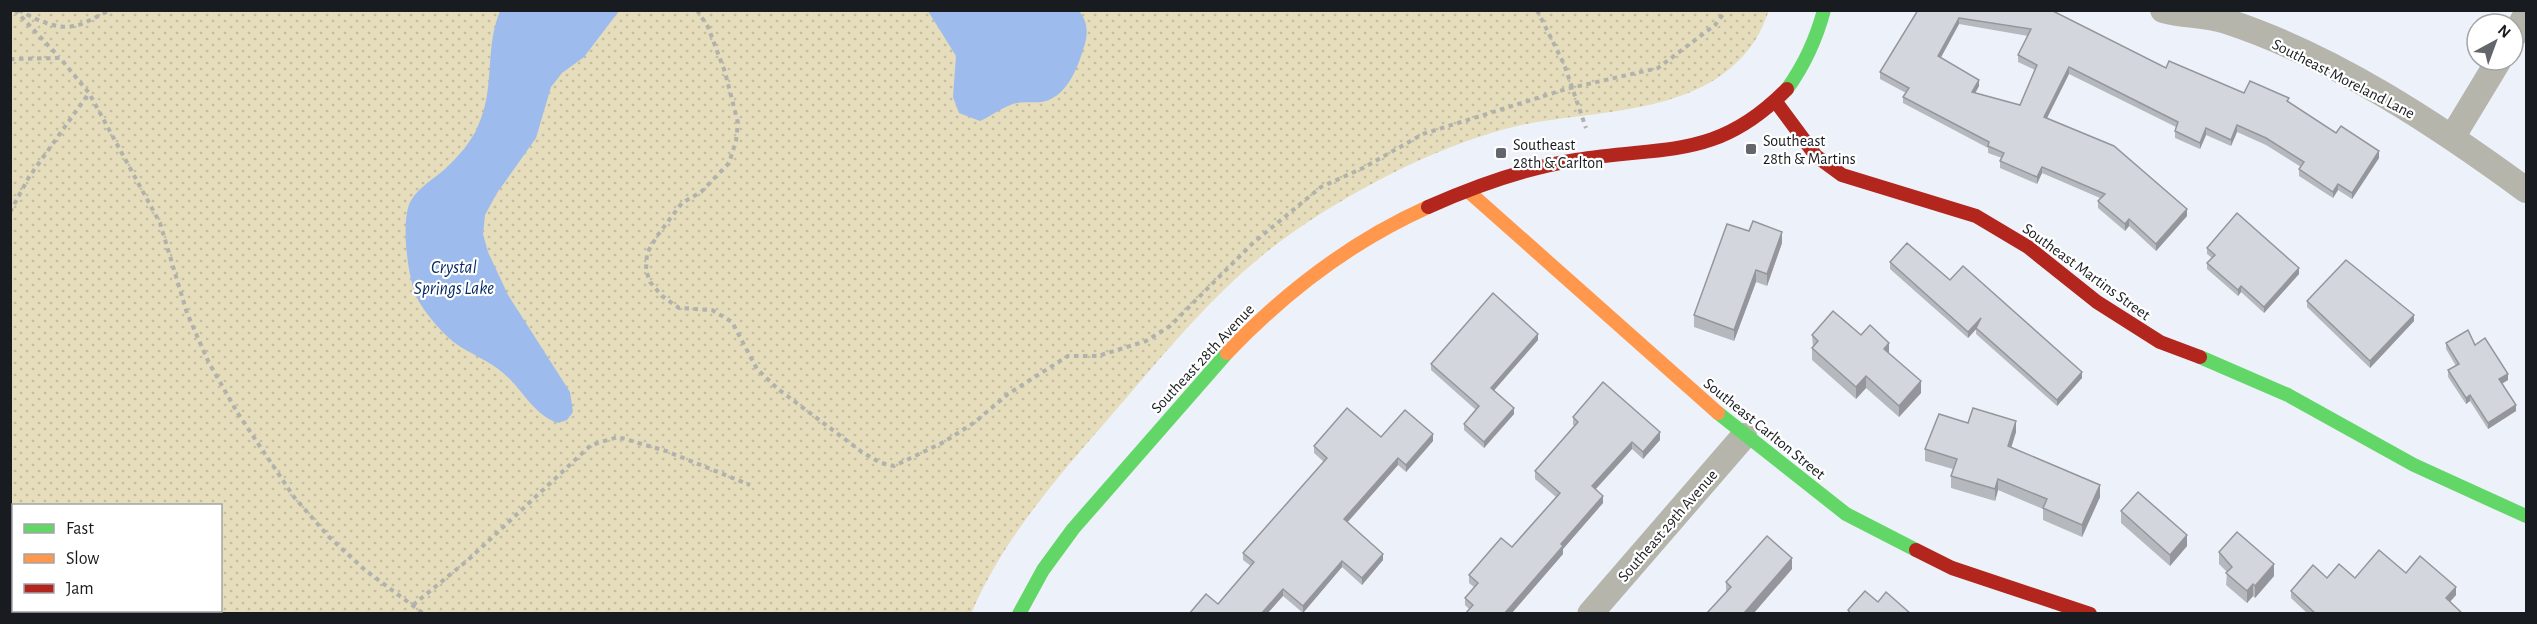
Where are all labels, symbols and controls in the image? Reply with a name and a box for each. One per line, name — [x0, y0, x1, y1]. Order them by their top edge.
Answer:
north arrow — [2465, 12, 2525, 72]
text: N — [2495, 22, 2514, 41]
street label: Southeast Moreland Lane — [2270, 36, 2417, 122]
place label: Southeast 28th & Martins — [1763, 133, 1856, 167]
place label: Southeast 28th & Carlton — [1513, 137, 1603, 171]
marker: Southeast 28th & Martins — [1744, 142, 1758, 156]
marker: Southeast 28th & Carlton — [1494, 146, 1508, 160]
street label: Southeast Martins Street — [2020, 220, 2153, 323]
water label: Crystal Springs Lake — [414, 259, 494, 298]
street label: Southeast 28th Avenue — [1148, 301, 1257, 416]
street label: Southeast Carlton Street — [1701, 375, 1828, 482]
street label: Southeast 29th Avenue — [1615, 467, 1721, 585]
legend — [12, 504, 222, 612]
text: Fast — [66, 520, 94, 538]
text: Slow — [66, 550, 99, 568]
text: Jam — [66, 580, 94, 598]

